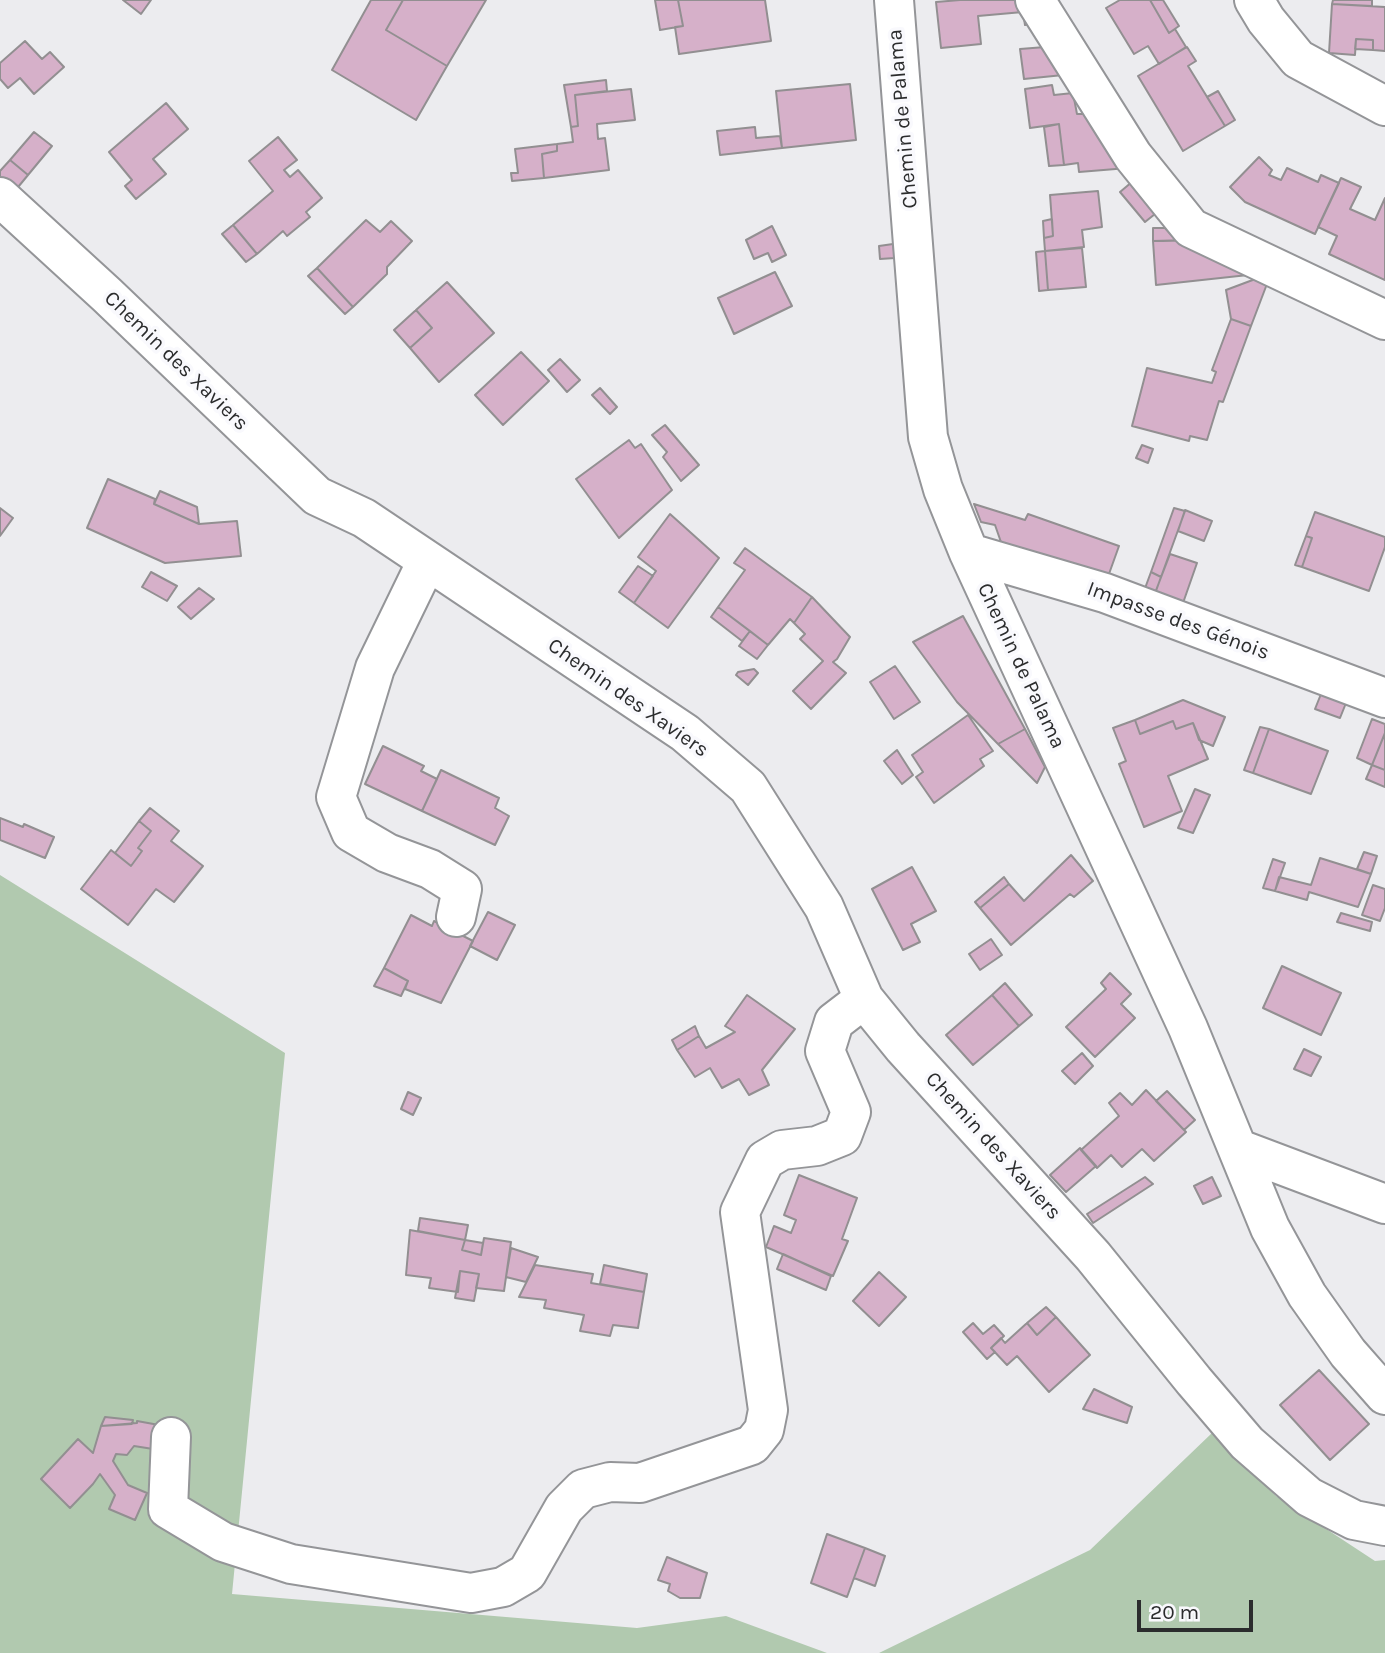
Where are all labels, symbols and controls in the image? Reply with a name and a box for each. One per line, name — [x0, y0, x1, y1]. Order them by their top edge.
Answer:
street label: Chemin de Palama — [883, 28, 923, 210]
street label: Chemin des Xaviers — [99, 286, 253, 436]
street label: Impasse des Génois — [1083, 576, 1273, 666]
street label: Chemin de Palama — [972, 579, 1070, 753]
street label: Chemin des Xaviers — [543, 633, 713, 763]
street label: Chemin des Xaviers — [920, 1067, 1066, 1225]
scale bar — [1140, 1586, 1256, 1630]
text: 20 m — [1150, 1600, 1199, 1624]

